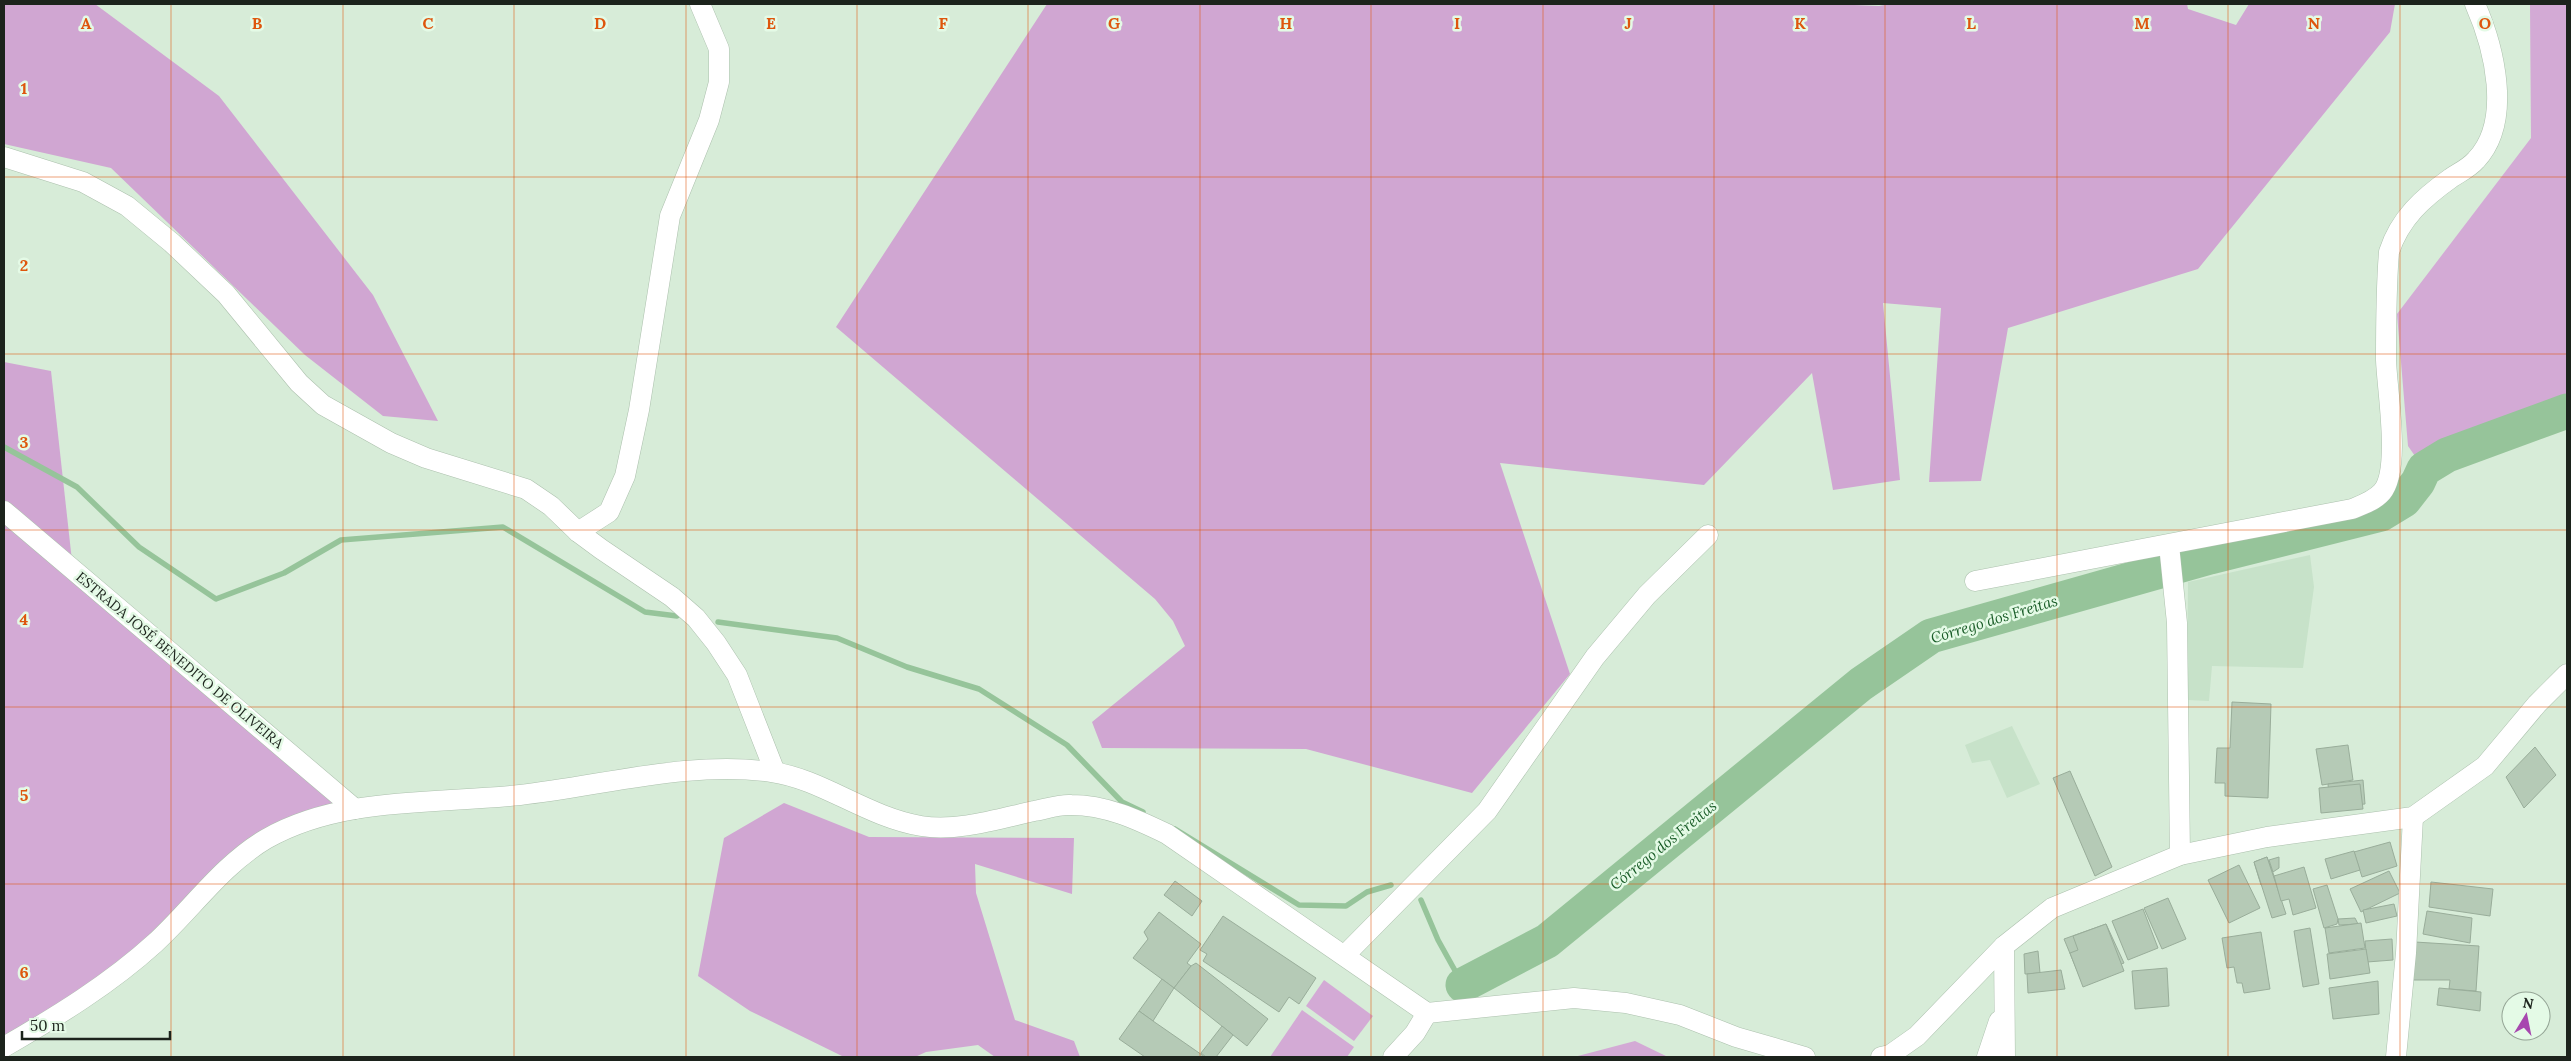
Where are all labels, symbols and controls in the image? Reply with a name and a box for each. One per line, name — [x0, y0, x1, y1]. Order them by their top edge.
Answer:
text: A — [81, 13, 92, 33]
text: B — [252, 13, 263, 33]
text: C — [422, 13, 434, 33]
text: D — [594, 13, 606, 33]
text: E — [766, 13, 776, 33]
text: F — [938, 13, 948, 33]
text: G — [1108, 13, 1120, 33]
text: H — [1280, 13, 1293, 33]
text: I — [1454, 13, 1460, 33]
text: J — [1624, 13, 1632, 33]
text: K — [1794, 13, 1806, 33]
text: L — [1966, 13, 1976, 33]
text: M — [2134, 13, 2150, 33]
text: N — [2308, 13, 2320, 33]
text: O — [2479, 13, 2491, 33]
text: 1 — [21, 78, 27, 98]
text: 2 — [20, 255, 28, 275]
text: 3 — [20, 432, 29, 452]
street label: ESTRADA JOSÉ BENEDITO DE OLIVEIRA — [72, 568, 288, 752]
water label: Córrego dos Freitas — [1928, 591, 2060, 647]
text: 4 — [20, 609, 29, 629]
text: 5 — [20, 785, 29, 805]
water label: Córrego dos Freitas — [1606, 796, 1720, 894]
text: 6 — [19, 962, 29, 982]
north arrow — [2501, 991, 2551, 1041]
text: N — [2521, 993, 2535, 1013]
scale bar — [22, 1008, 170, 1040]
text: 50 m — [30, 1016, 65, 1035]

